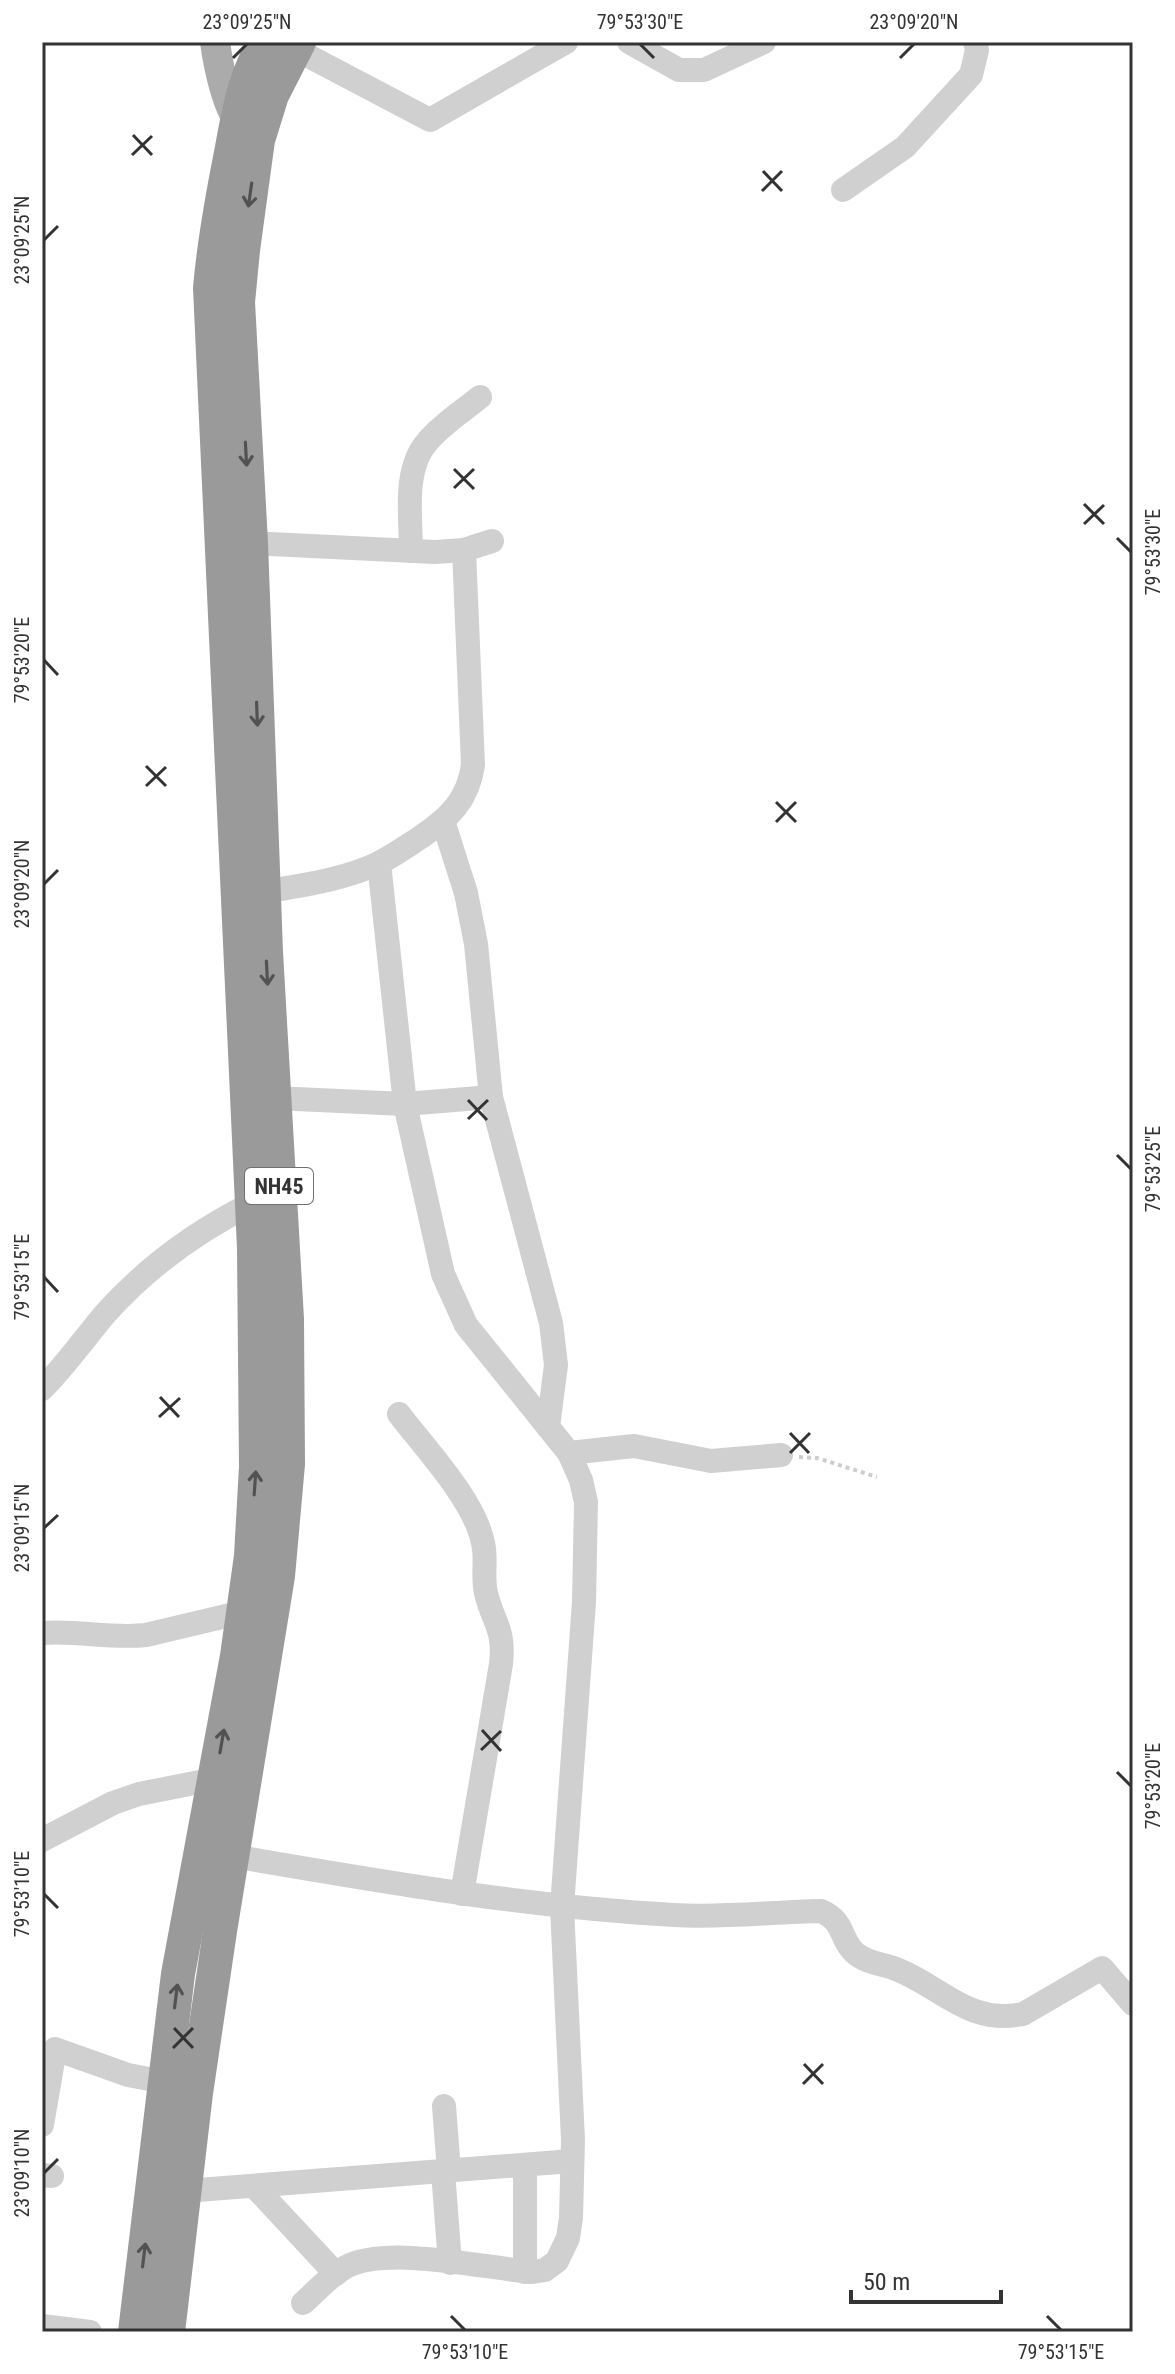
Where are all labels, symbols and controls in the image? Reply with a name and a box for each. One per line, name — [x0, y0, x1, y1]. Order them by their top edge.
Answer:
text: 23°09'25"N — [202, 10, 292, 34]
text: 79°53'30"E — [597, 10, 683, 34]
text: 23°09'20"N — [869, 10, 959, 34]
one-way arrow — [242, 182, 257, 207]
text: 23°09'25"N — [10, 195, 34, 285]
one-way arrow — [239, 440, 254, 467]
text: 79°53'30"E — [1141, 509, 1165, 595]
text: 79°53'20"E — [10, 617, 34, 703]
one-way arrow — [250, 700, 265, 727]
text: 23°09'20"N — [10, 839, 34, 929]
one-way arrow — [260, 959, 275, 986]
text: 79°53'25"E — [1141, 1126, 1165, 1212]
road number: NH45 — [245, 1168, 313, 1204]
text: 79°53'15"E — [10, 1234, 34, 1320]
one-way arrow — [248, 1470, 263, 1497]
text: 23°09'15"N — [10, 1483, 34, 1573]
one-way arrow — [216, 1729, 231, 1754]
text: 79°53'20"E — [1141, 1743, 1165, 1829]
text: 79°53'10"E — [10, 1851, 34, 1937]
one-way arrow — [168, 1984, 183, 2010]
text: 23°09'10"N — [10, 2128, 34, 2218]
one-way arrow — [137, 2242, 152, 2268]
scale bar — [851, 2254, 1001, 2304]
text: 50 m — [863, 2268, 910, 2296]
text: 79°53'10"E — [422, 2340, 508, 2364]
text: 79°53'15"E — [1018, 2340, 1104, 2364]

